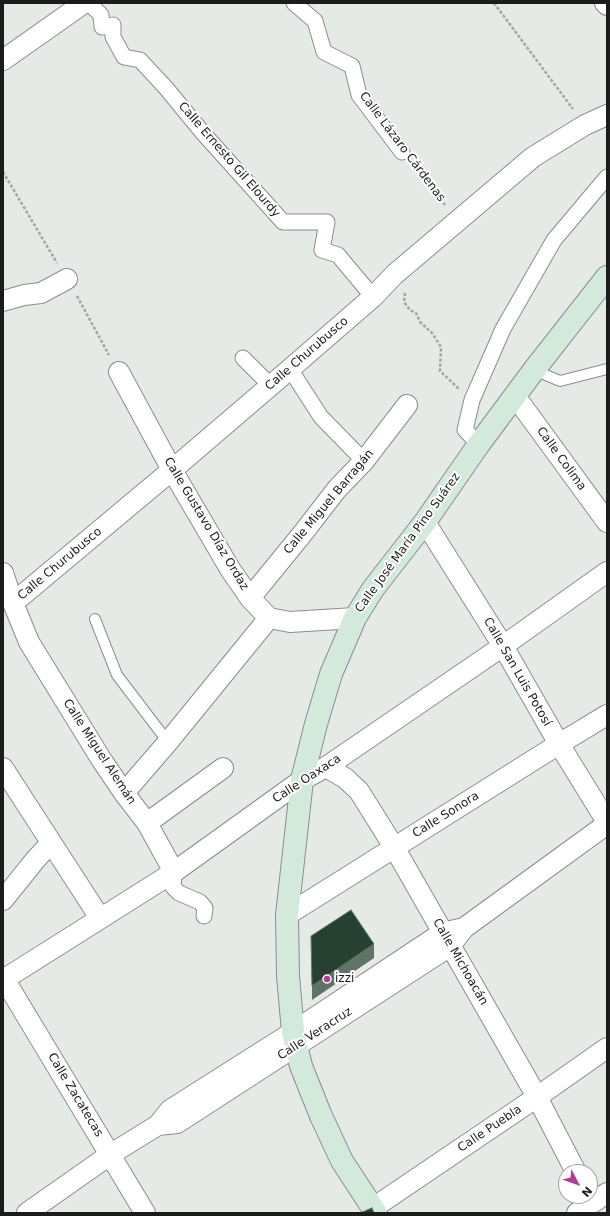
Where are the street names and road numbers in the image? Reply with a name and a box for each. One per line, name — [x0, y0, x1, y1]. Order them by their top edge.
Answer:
street label: Calle Lázaro Cárdenas — [356, 89, 448, 205]
street label: Calle Ernesto Gil Elourdy — [175, 99, 283, 221]
street label: Calle Churubusco — [263, 314, 351, 394]
street label: Calle Colima — [533, 424, 589, 494]
street label: Calle Miguel Barragán — [281, 447, 377, 557]
street label: Calle Gustavo Díaz Ordaz — [161, 455, 251, 593]
street label: Calle José María Pino Suárez — [352, 470, 464, 616]
street label: Calle Churubusco — [15, 525, 105, 603]
street label: Calle San Luis Potosí — [480, 615, 554, 729]
street label: Calle Miguel Alemán — [60, 697, 138, 807]
street label: Calle Oaxaca — [270, 752, 344, 806]
street label: Calle Sonora — [410, 789, 482, 841]
street label: Calle Michoacán — [429, 916, 491, 1008]
street label: Calle Veracruz — [275, 1005, 355, 1063]
street label: Calle Zacatecas — [44, 1050, 106, 1140]
street label: Calle Puebla — [455, 1102, 525, 1156]

